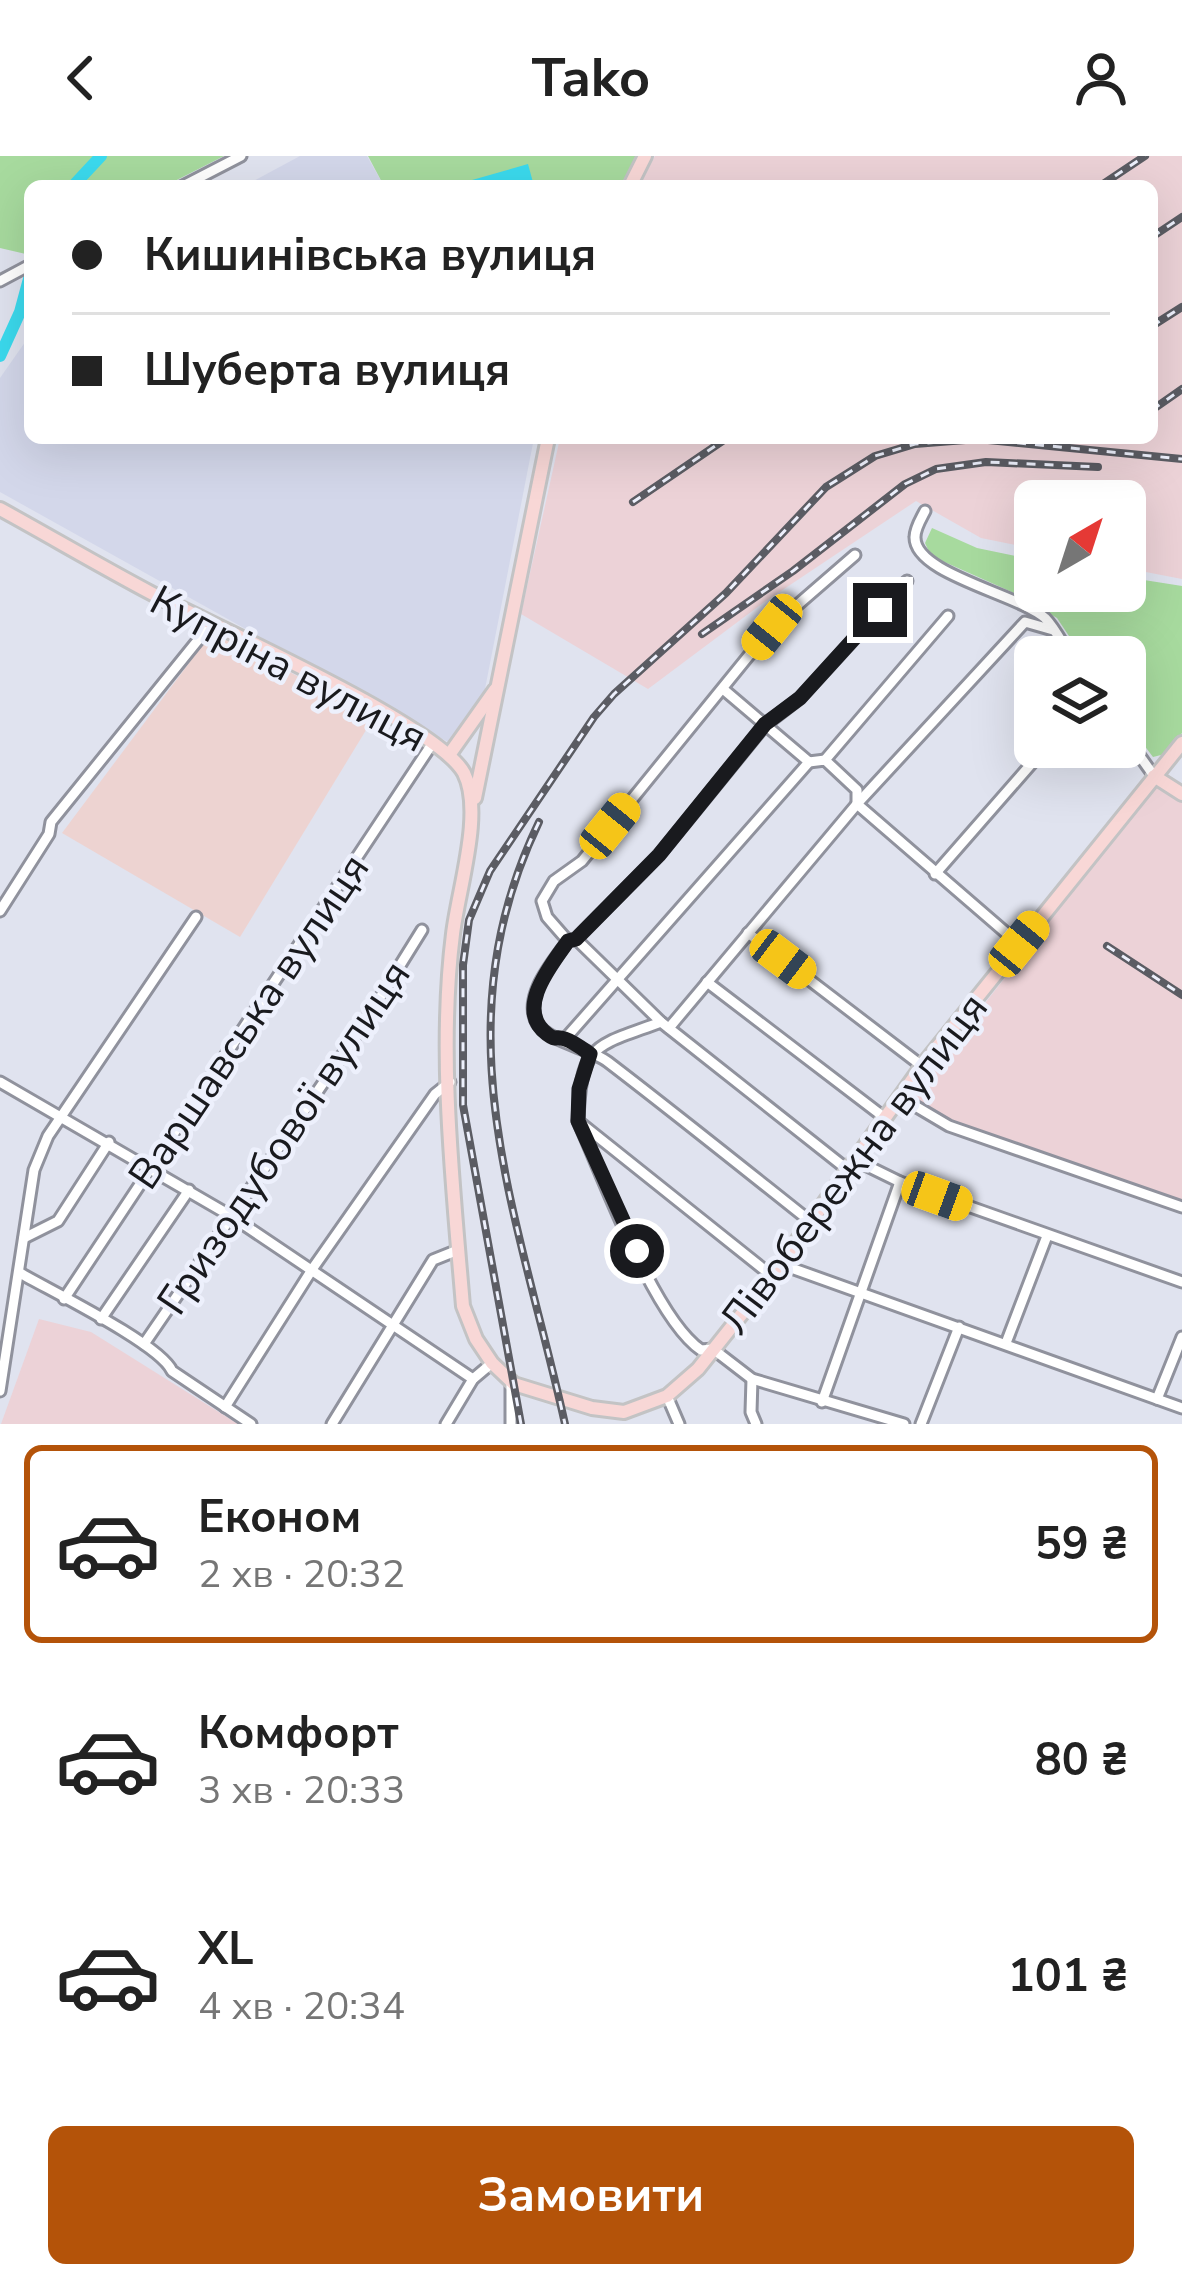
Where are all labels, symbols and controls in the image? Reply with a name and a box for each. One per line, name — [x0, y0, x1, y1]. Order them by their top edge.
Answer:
text: Tako — [532, 41, 650, 115]
icon: back — [48, 45, 114, 111]
icon: person — [1068, 45, 1134, 111]
text: Кишинівська вулиця — [144, 225, 596, 286]
text: Шуберта вулиця — [144, 340, 510, 401]
north arrow — [1014, 480, 1146, 612]
map controls — [1014, 480, 1146, 768]
street label: Купріна вулиця — [140, 572, 437, 766]
route end — [853, 583, 907, 637]
car — [735, 588, 809, 666]
button: layers — [1014, 636, 1146, 768]
car — [573, 787, 647, 865]
street label: Варшавська вулиця — [116, 843, 383, 1201]
car — [982, 905, 1056, 983]
car — [743, 923, 823, 995]
street label: Гризодубової вулиця — [144, 950, 424, 1326]
street label: Лівобережна вулиця — [707, 982, 1001, 1346]
car — [897, 1167, 977, 1225]
route start — [610, 1224, 664, 1278]
text: Економ — [198, 1487, 361, 1548]
icon: car — [54, 1490, 162, 1598]
text: 59 ₴ — [1035, 1514, 1128, 1575]
text: 2 хв · 20:32 — [198, 1548, 405, 1601]
text: Комфорт — [198, 1703, 399, 1764]
icon: car — [54, 1706, 162, 1814]
text: 80 ₴ — [1035, 1730, 1128, 1791]
text: 3 хв · 20:33 — [198, 1764, 405, 1817]
text: XL — [198, 1919, 254, 1980]
icon: car — [54, 1922, 162, 2030]
text: 101 ₴ — [1008, 1946, 1128, 2007]
text: 4 хв · 20:34 — [198, 1980, 405, 2033]
button: Замовити — [48, 2126, 1134, 2264]

